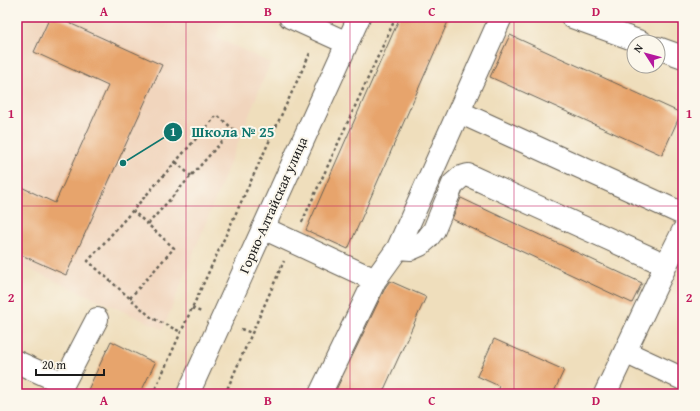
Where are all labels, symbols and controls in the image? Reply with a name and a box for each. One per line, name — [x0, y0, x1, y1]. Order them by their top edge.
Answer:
text: A — [100, 2, 109, 21]
text: B — [264, 2, 272, 21]
text: C — [428, 2, 436, 21]
text: D — [592, 2, 600, 21]
north arrow — [626, 34, 666, 74]
text: N — [629, 40, 647, 56]
text: 1 — [8, 104, 14, 123]
text: 1 — [686, 104, 692, 123]
callout: Школа № 25 — [163, 119, 282, 146]
text: Школа № 25 — [192, 121, 274, 142]
text: 1 — [170, 123, 176, 140]
street label: Горно-Алтайская улица — [234, 133, 312, 277]
text: 2 — [8, 288, 15, 307]
text: 2 — [686, 288, 693, 307]
scale bar — [36, 351, 104, 377]
text: 20 m — [42, 356, 66, 373]
text: A — [100, 391, 109, 410]
text: B — [264, 391, 272, 410]
text: C — [428, 391, 436, 410]
text: D — [592, 391, 600, 410]

